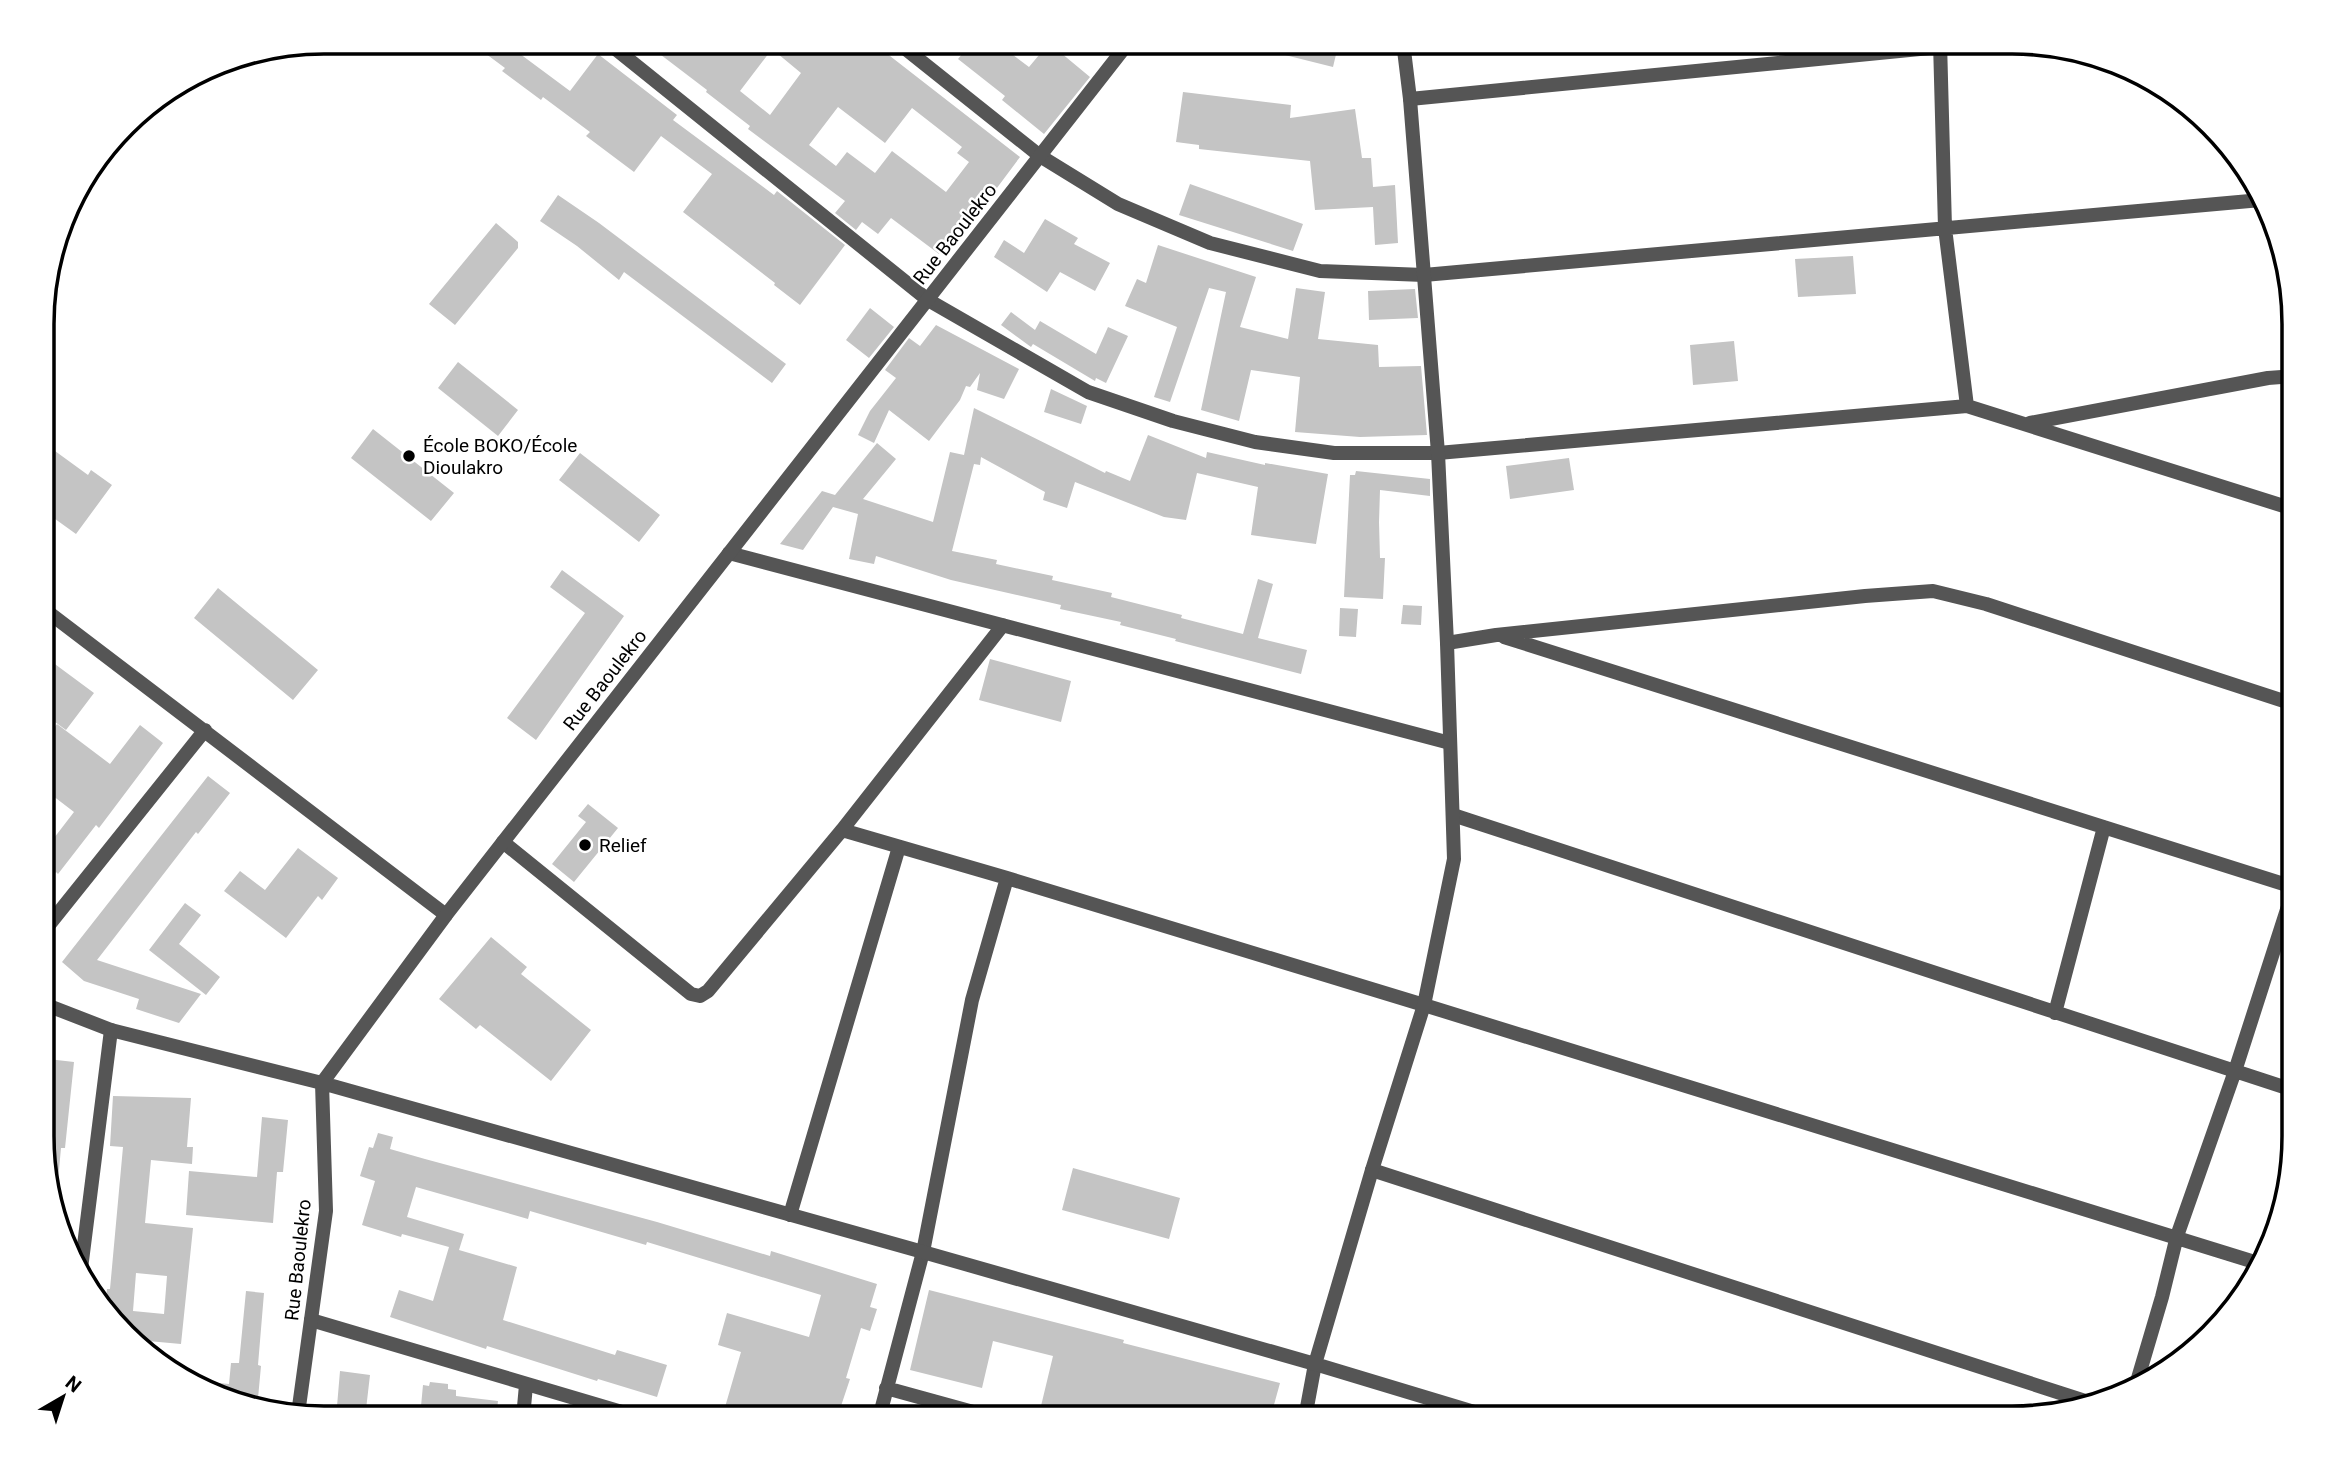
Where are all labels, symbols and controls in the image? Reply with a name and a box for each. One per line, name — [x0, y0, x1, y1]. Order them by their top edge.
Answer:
street label: Rue Baoulekro — [908, 179, 1002, 289]
place label: École BOKO/École Dioulakro — [423, 434, 577, 479]
marker: École BOKO/École Dioulakro — [401, 448, 417, 464]
street label: Rue Baoulekro — [558, 625, 652, 735]
place label: Relief — [599, 834, 647, 857]
marker: Relief — [577, 837, 593, 853]
street label: Rue Baoulekro — [280, 1198, 316, 1322]
north arrow — [28, 1362, 98, 1432]
text: N — [61, 1371, 86, 1397]

